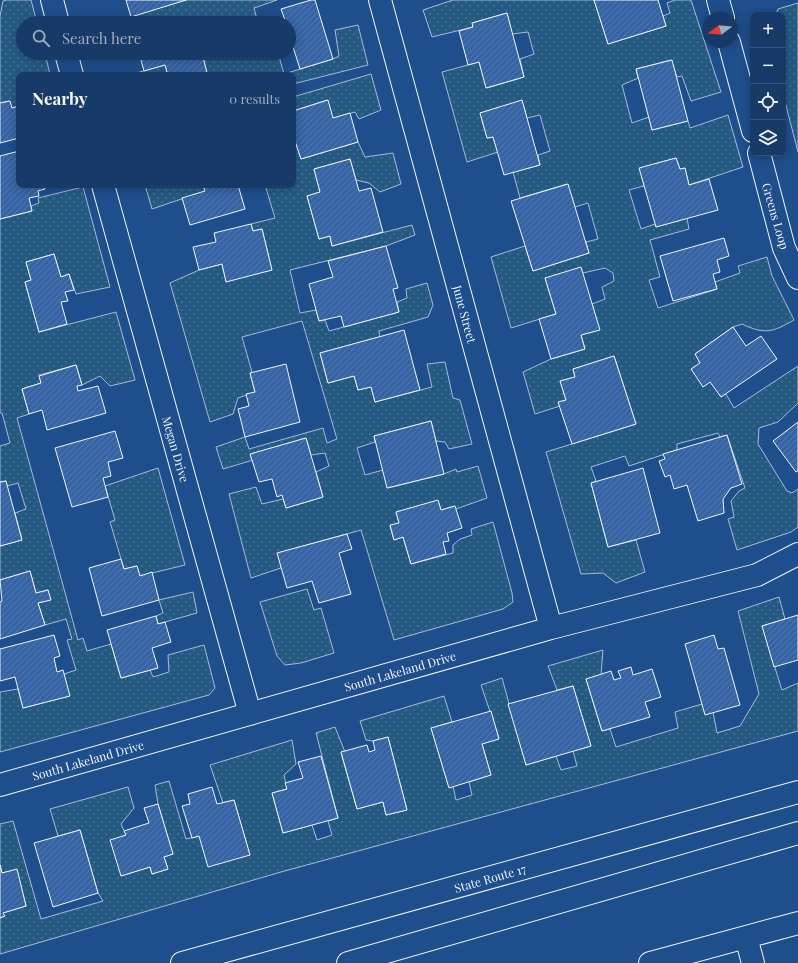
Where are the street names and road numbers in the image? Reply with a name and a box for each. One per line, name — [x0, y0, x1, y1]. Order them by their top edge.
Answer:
street label: Greens Loop — [759, 181, 793, 251]
street label: June Street — [449, 282, 481, 345]
street label: Megan Drive — [159, 414, 193, 484]
street label: South Lakeland Drive — [342, 647, 458, 695]
street label: South Lakeland Drive — [30, 736, 146, 784]
street label: State Route 17 — [452, 860, 528, 896]

